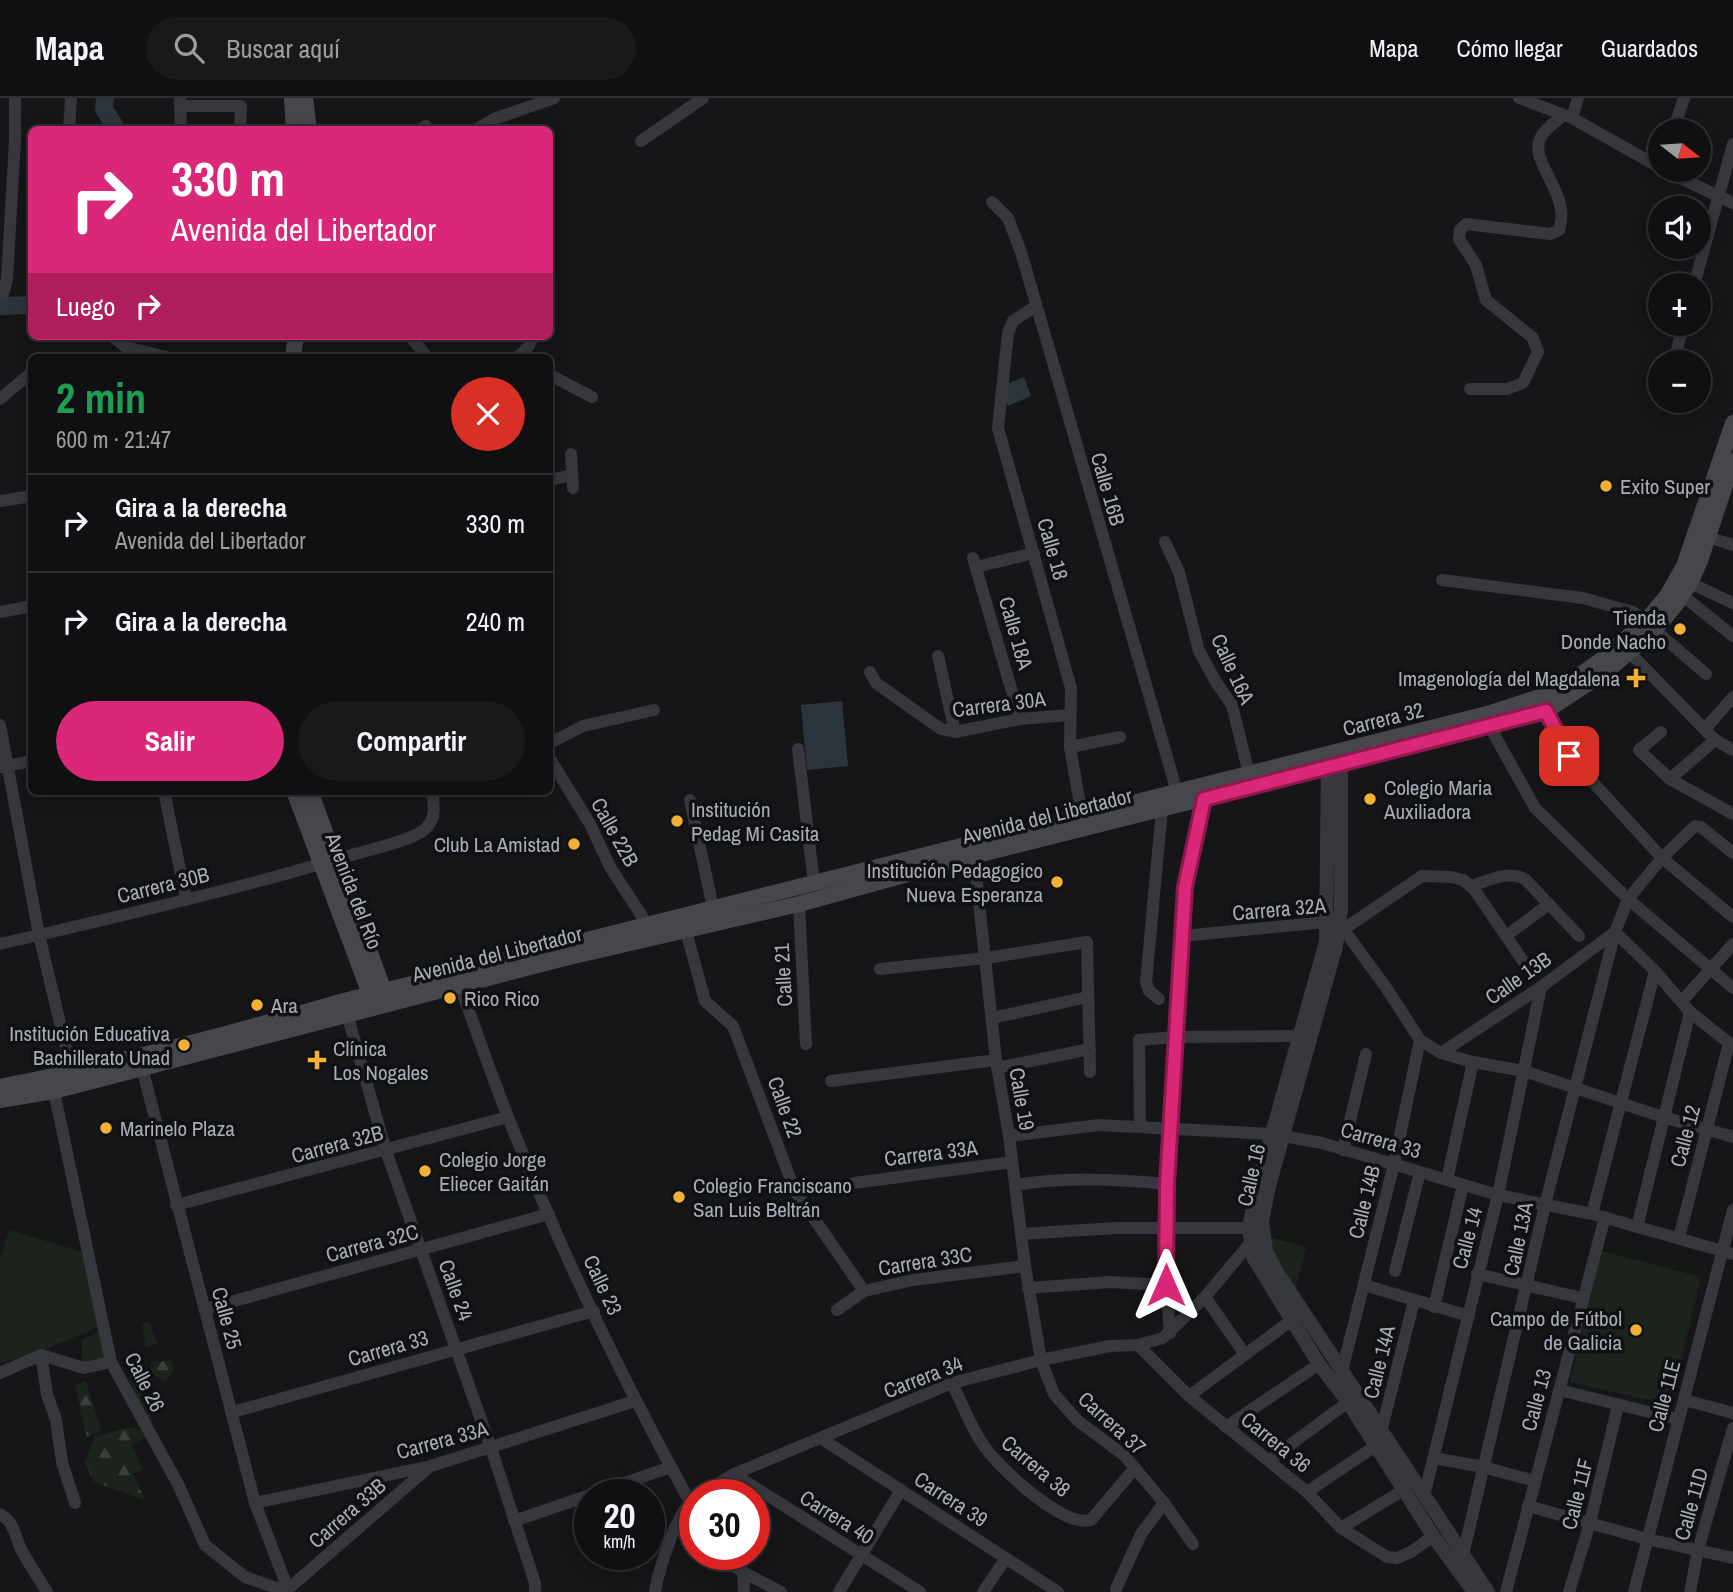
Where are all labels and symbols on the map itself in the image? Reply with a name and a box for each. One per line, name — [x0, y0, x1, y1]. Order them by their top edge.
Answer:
north arrow — [1648, 119, 1712, 182]
street label: Calle 16B — [1084, 449, 1132, 529]
place label: Exito Super — [1620, 472, 1710, 501]
marker: Exito Super — [1598, 478, 1614, 494]
street label: Calle 18 — [1030, 515, 1076, 583]
street label: Calle 18A — [992, 593, 1040, 673]
place label: Tienda Donde Nacho — [1561, 603, 1666, 656]
marker: Tienda Donde Nacho — [1672, 621, 1688, 637]
street label: Calle 16A — [1204, 629, 1262, 709]
place label: Imagenología del Magdalena — [1398, 664, 1620, 693]
marker: Imagenología del Magdalena — [1626, 668, 1646, 688]
street label: Carrera 30A — [951, 684, 1048, 724]
street label: Carrera 32 — [1340, 695, 1426, 743]
pin — [1539, 726, 1599, 786]
place label: Colegio Maria Auxiliadora — [1383, 773, 1493, 826]
street label: Avenida del Libertador — [958, 781, 1135, 851]
marker: Colegio Maria Auxiliadora — [1362, 791, 1378, 807]
street label: Calle 22B — [584, 792, 646, 872]
place label: Institución Pedag Mi Casita — [691, 795, 820, 848]
marker: Institución Pedag Mi Casita — [669, 813, 685, 829]
street label: Avenida del Río — [318, 828, 389, 953]
place label: Club La Amistad — [434, 830, 560, 859]
marker: Club La Amistad — [566, 836, 582, 852]
place label: Institución Pedagogico Nueva Esperanza — [867, 856, 1043, 909]
street label: Carrera 30B — [114, 860, 212, 910]
marker: Institución Pedagogico Nueva Esperanza — [1049, 874, 1065, 890]
street label: Carrera 32A — [1231, 890, 1327, 928]
street label: Avenida del Libertador — [408, 919, 585, 989]
street label: Calle 21 — [767, 942, 799, 1007]
street label: Calle 13B — [1479, 945, 1557, 1011]
place label: Rico Rico — [464, 984, 540, 1013]
marker: Rico Rico — [442, 990, 458, 1006]
place label: Ara — [270, 991, 298, 1020]
marker: Ara — [249, 997, 265, 1013]
place label: Institución Educativa Bachillerato Unad — [9, 1019, 170, 1072]
place label: Clínica Los Nogales — [333, 1034, 429, 1087]
marker: Institución Educativa Bachillerato Unad — [176, 1037, 192, 1053]
marker: Clínica Los Nogales — [307, 1050, 327, 1070]
street label: Calle 19 — [1002, 1065, 1042, 1133]
street label: Calle 22 — [761, 1072, 809, 1142]
street label: Calle 12 — [1663, 1102, 1707, 1170]
place label: Marinelo Plaza — [120, 1114, 235, 1143]
street label: Carrera 33 — [1337, 1115, 1425, 1165]
street label: Carrera 32B — [288, 1118, 386, 1170]
marker: Marinelo Plaza — [98, 1120, 114, 1136]
street label: Carrera 33A — [883, 1133, 980, 1173]
street label: Calle 16 — [1230, 1141, 1272, 1209]
place label: Colegio Jorge Eliecer Gaitán — [439, 1145, 549, 1198]
street label: Calle 14B — [1341, 1162, 1387, 1242]
marker: Colegio Jorge Eliecer Gaitán — [417, 1163, 433, 1179]
place label: Colegio Franciscano San Luis Beltrán — [693, 1171, 852, 1224]
marker: Colegio Franciscano San Luis Beltrán — [671, 1189, 687, 1205]
street label: Calle 13A — [1496, 1199, 1540, 1279]
street label: Calle 14 — [1445, 1203, 1489, 1272]
street label: Carrera 32C — [322, 1217, 422, 1269]
street label: Carrera 33C — [876, 1239, 974, 1283]
position arrow — [1129, 1248, 1203, 1322]
street label: Calle 23 — [577, 1250, 629, 1320]
street label: Calle 24 — [432, 1255, 481, 1325]
street label: Calle 25 — [205, 1284, 249, 1352]
place label: Campo de Fútbol de Galicia — [1490, 1304, 1622, 1357]
street label: Calle 14A — [1356, 1322, 1402, 1402]
marker: Campo de Fútbol de Galicia — [1628, 1322, 1644, 1338]
street label: Carrera 33 — [344, 1323, 432, 1373]
street label: Calle 26 — [118, 1347, 172, 1417]
street label: Carrera 34 — [879, 1349, 967, 1405]
street label: Calle 11E — [1640, 1357, 1688, 1435]
street label: Calle 13 — [1514, 1366, 1558, 1434]
street label: Carrera 37 — [1072, 1385, 1152, 1461]
street label: Carrera 36 — [1235, 1405, 1317, 1479]
street label: Carrera 33A — [393, 1414, 492, 1466]
street label: Carrera 38 — [995, 1428, 1077, 1504]
street label: Calle 11F — [1554, 1455, 1600, 1533]
street label: Carrera 39 — [909, 1464, 993, 1534]
street label: Calle 11D — [1667, 1464, 1715, 1544]
street label: Carrera 33B — [302, 1471, 392, 1555]
speed limit sign: 30 — [679, 1479, 770, 1570]
street label: Carrera 40 — [794, 1483, 880, 1551]

